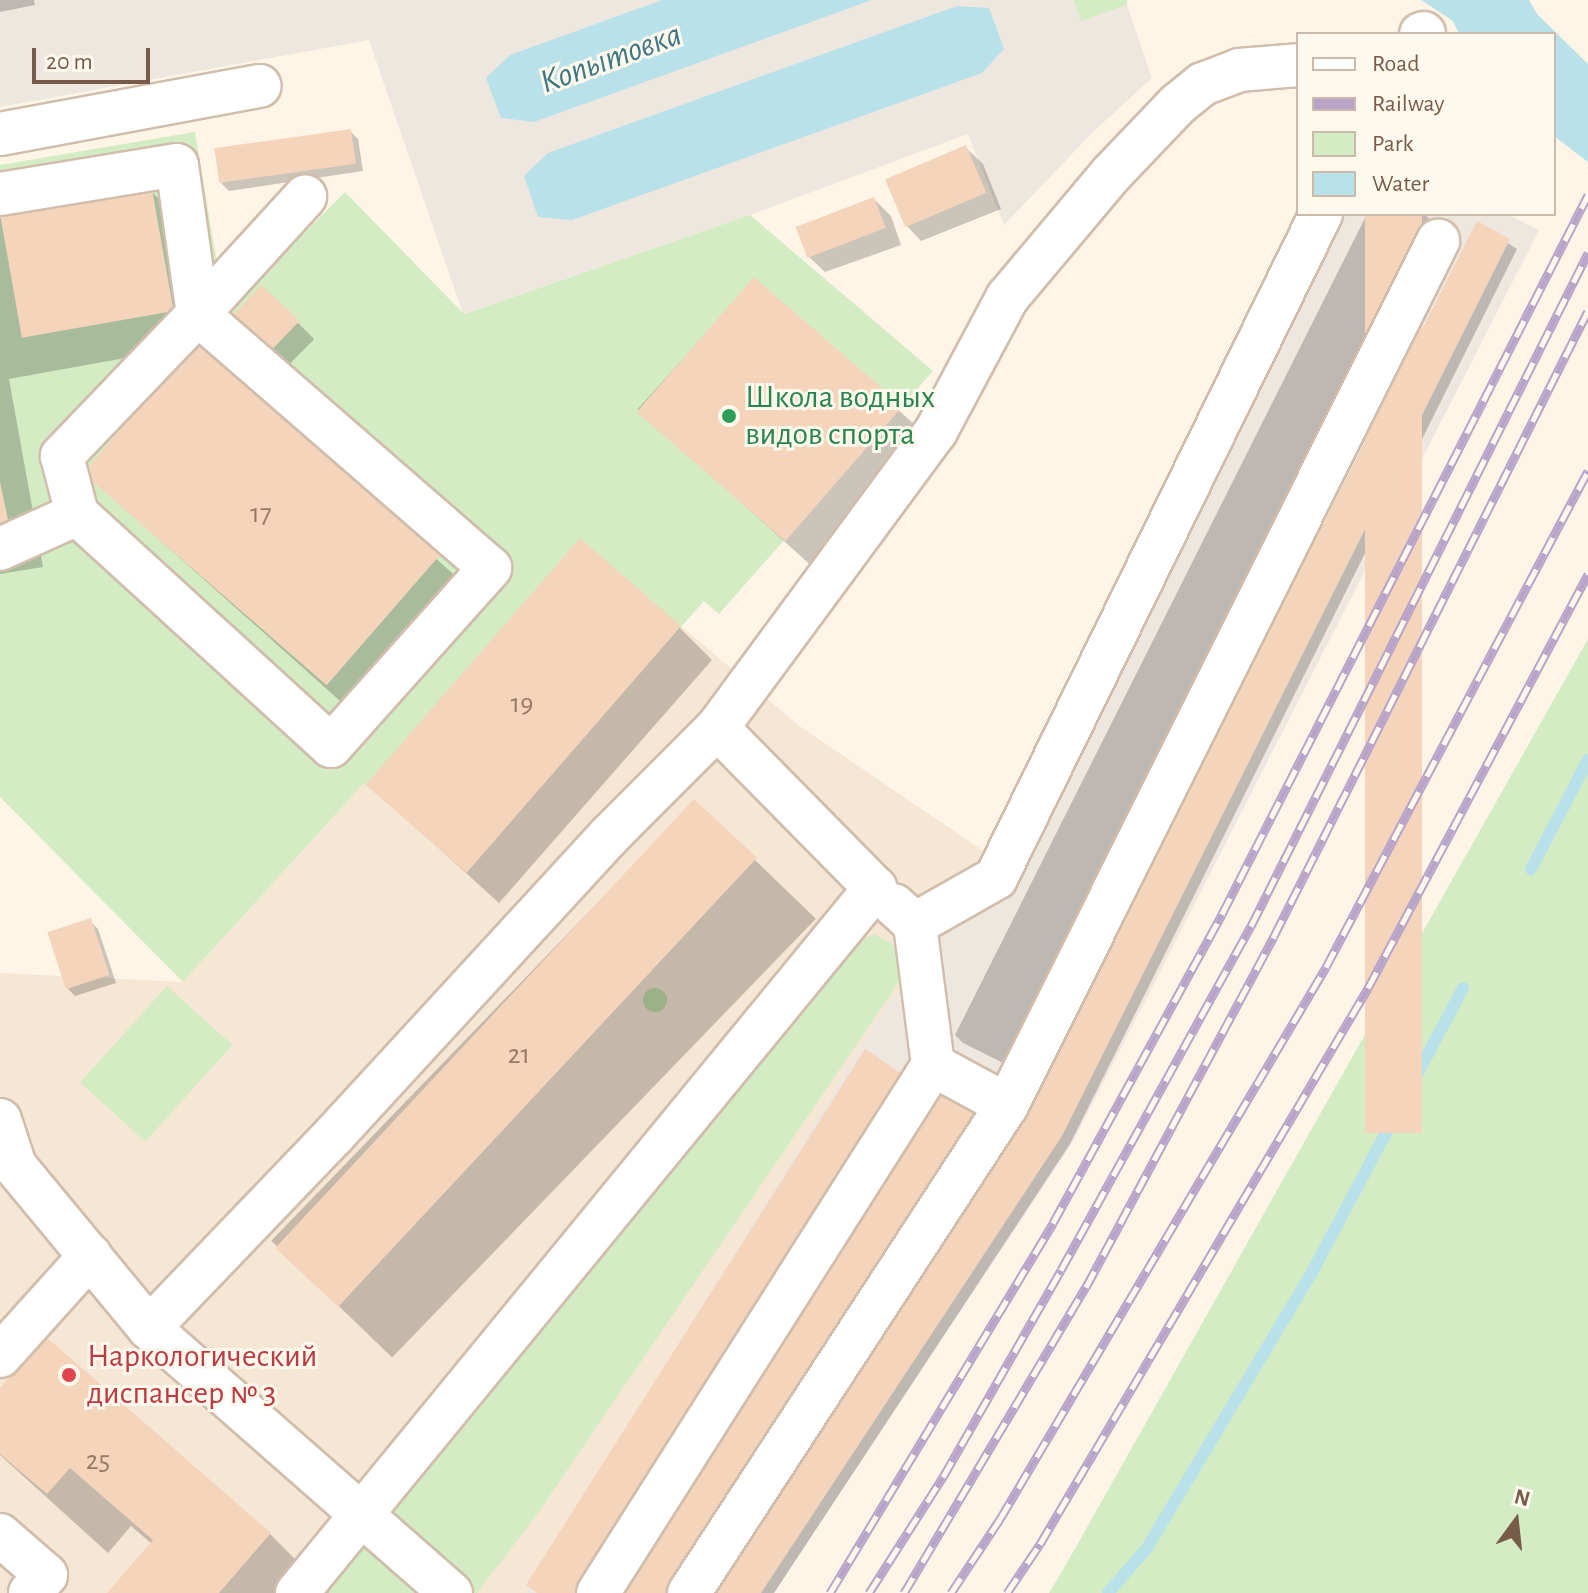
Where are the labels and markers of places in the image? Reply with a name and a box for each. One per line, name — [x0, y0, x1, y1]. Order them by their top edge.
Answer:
place label: Школа водных видов спорта — [745, 379, 935, 454]
marker: Школа водных видов спорта — [720, 407, 738, 425]
place label: Наркологический диспансер № 3 — [87, 1338, 317, 1413]
marker: Наркологический диспансер № 3 — [58, 1364, 80, 1386]

